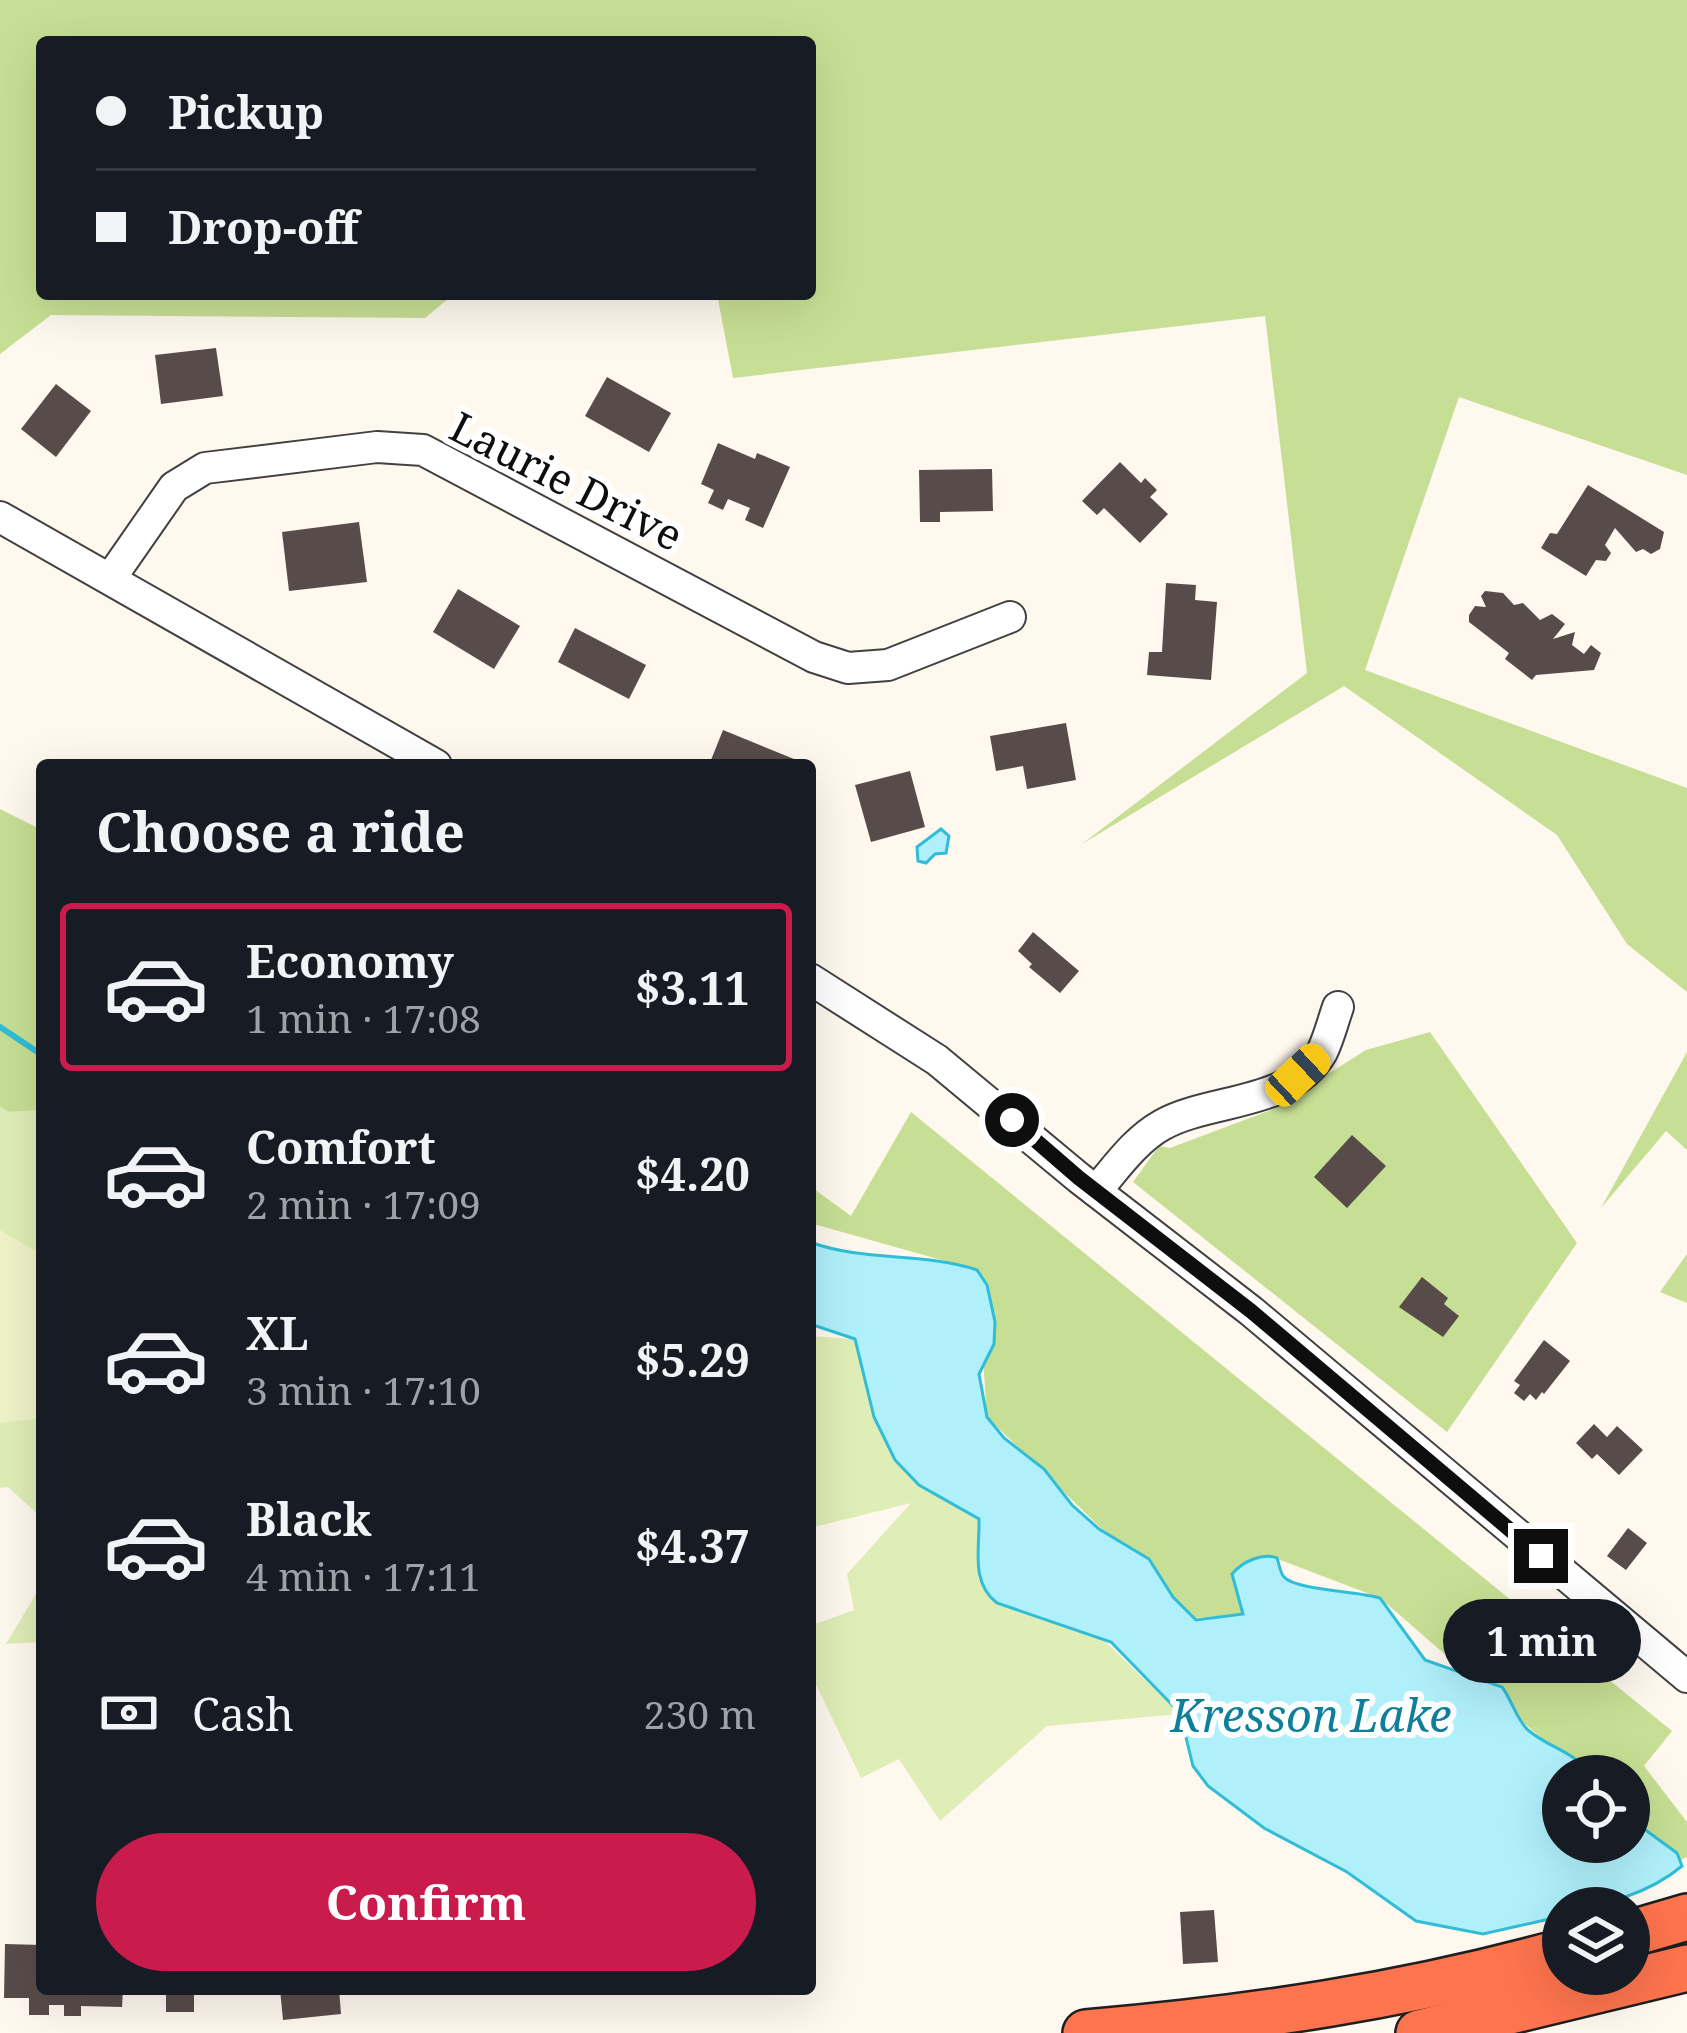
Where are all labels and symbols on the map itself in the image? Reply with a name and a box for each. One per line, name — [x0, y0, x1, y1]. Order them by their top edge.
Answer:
street label: Laurie Drive — [441, 397, 693, 563]
car — [1259, 1037, 1337, 1113]
route start — [985, 1093, 1039, 1147]
route end — [1514, 1529, 1568, 1583]
callout: 1 min — [1442, 1598, 1640, 1682]
water label: Kresson Lake — [1169, 1684, 1452, 1745]

